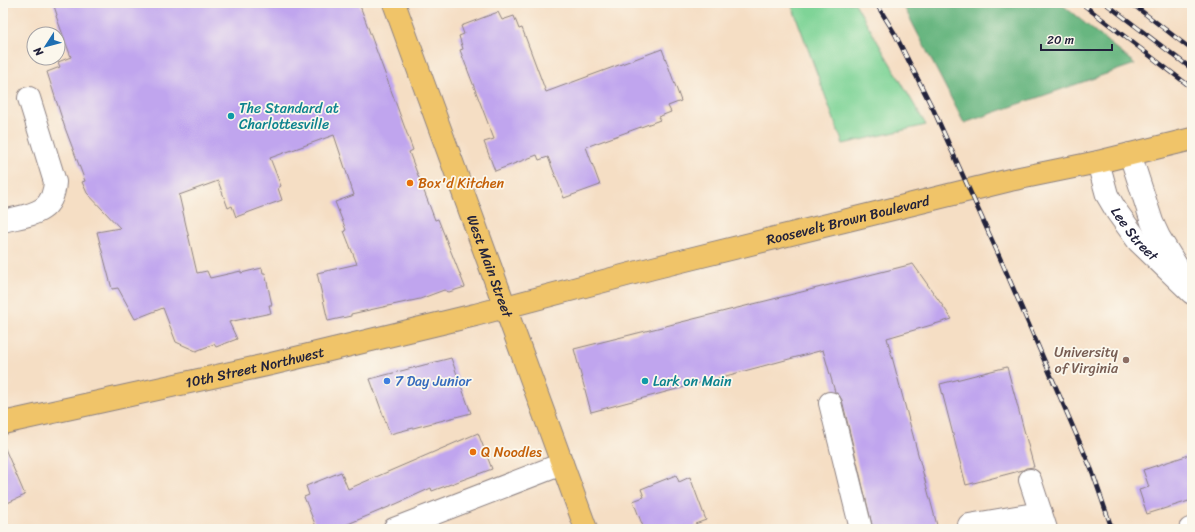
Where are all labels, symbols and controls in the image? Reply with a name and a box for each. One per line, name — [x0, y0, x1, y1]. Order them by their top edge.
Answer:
north arrow — [26, 26, 66, 66]
scale bar — [1041, 26, 1112, 52]
text: 20 m — [1047, 29, 1074, 51]
text: N — [28, 43, 49, 61]
place label: The Standard at Charlottesville — [239, 96, 339, 137]
marker: The Standard at Charlottesville — [226, 111, 236, 121]
place label: Box'd Kitchen — [418, 171, 504, 196]
marker: Box'd Kitchen — [405, 178, 415, 188]
street label: Roosevelt Brown Boulevard — [764, 188, 934, 253]
street label: Lee Street — [1104, 202, 1165, 268]
street label: West Main Street — [459, 211, 520, 322]
street label: 10th Street Northwest — [183, 340, 327, 395]
place label: University of Virginia — [1054, 340, 1119, 381]
marker: University of Virginia — [1121, 355, 1131, 365]
place label: 7 Day Junior — [395, 369, 473, 394]
place label: Lark on Main — [653, 369, 732, 394]
marker: 7 Day Junior — [382, 376, 392, 386]
marker: Lark on Main — [640, 376, 650, 386]
place label: Q Noodles — [481, 440, 542, 465]
marker: Q Noodles — [468, 447, 478, 457]

